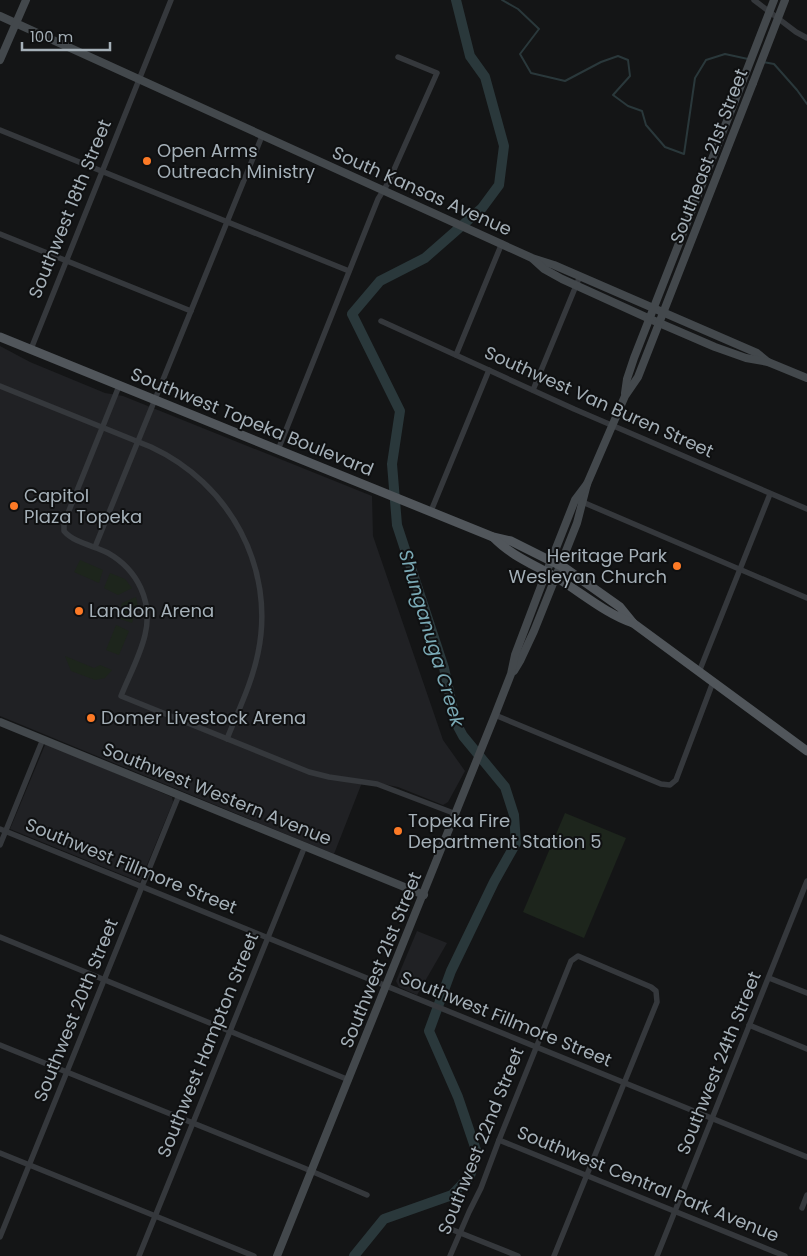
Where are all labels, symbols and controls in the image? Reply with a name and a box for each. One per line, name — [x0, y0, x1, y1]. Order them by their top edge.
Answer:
scale bar — [22, 20, 110, 52]
text: 100 m — [30, 26, 73, 47]
street label: Southeast 21st Street — [664, 65, 753, 247]
street label: Southwest 18th Street — [22, 116, 117, 302]
place label: Open Arms Outreach Ministry — [157, 138, 315, 184]
street label: South Kansas Avenue — [328, 140, 516, 241]
marker: Open Arms Outreach Ministry — [141, 155, 153, 167]
street label: Southwest Van Buren Street — [481, 340, 718, 463]
street label: Southwest Topeka Boulevard — [127, 361, 377, 482]
place label: Capitol Plaza Topeka — [24, 483, 142, 529]
marker: Capitol Plaza Topeka — [8, 500, 20, 512]
place label: Heritage Park Wesleyan Church — [509, 543, 668, 589]
water label: Shunganuga Creek — [392, 546, 472, 731]
marker: Heritage Park Wesleyan Church — [671, 560, 683, 572]
place label: Landon Arena — [89, 598, 214, 623]
marker: Landon Arena — [73, 605, 85, 617]
place label: Domer Livestock Arena — [101, 705, 306, 730]
marker: Domer Livestock Arena — [85, 712, 97, 724]
street label: Southwest Western Avenue — [99, 736, 335, 851]
place label: Topeka Fire Department Station 5 — [408, 808, 601, 854]
street label: Southwest Fillmore Street — [22, 812, 241, 919]
marker: Topeka Fire Department Station 5 — [392, 825, 404, 837]
street label: Southwest 21st Street — [334, 868, 427, 1052]
street label: Southwest 20th Street — [27, 914, 124, 1105]
street label: Southwest Hampton Street — [151, 928, 264, 1161]
street label: Southwest Fillmore Street — [397, 965, 616, 1072]
street label: Southwest 24th Street — [670, 967, 767, 1158]
street label: Southwest 22nd Street — [431, 1043, 530, 1238]
street label: Southwest Central Park Avenue — [513, 1119, 783, 1248]

